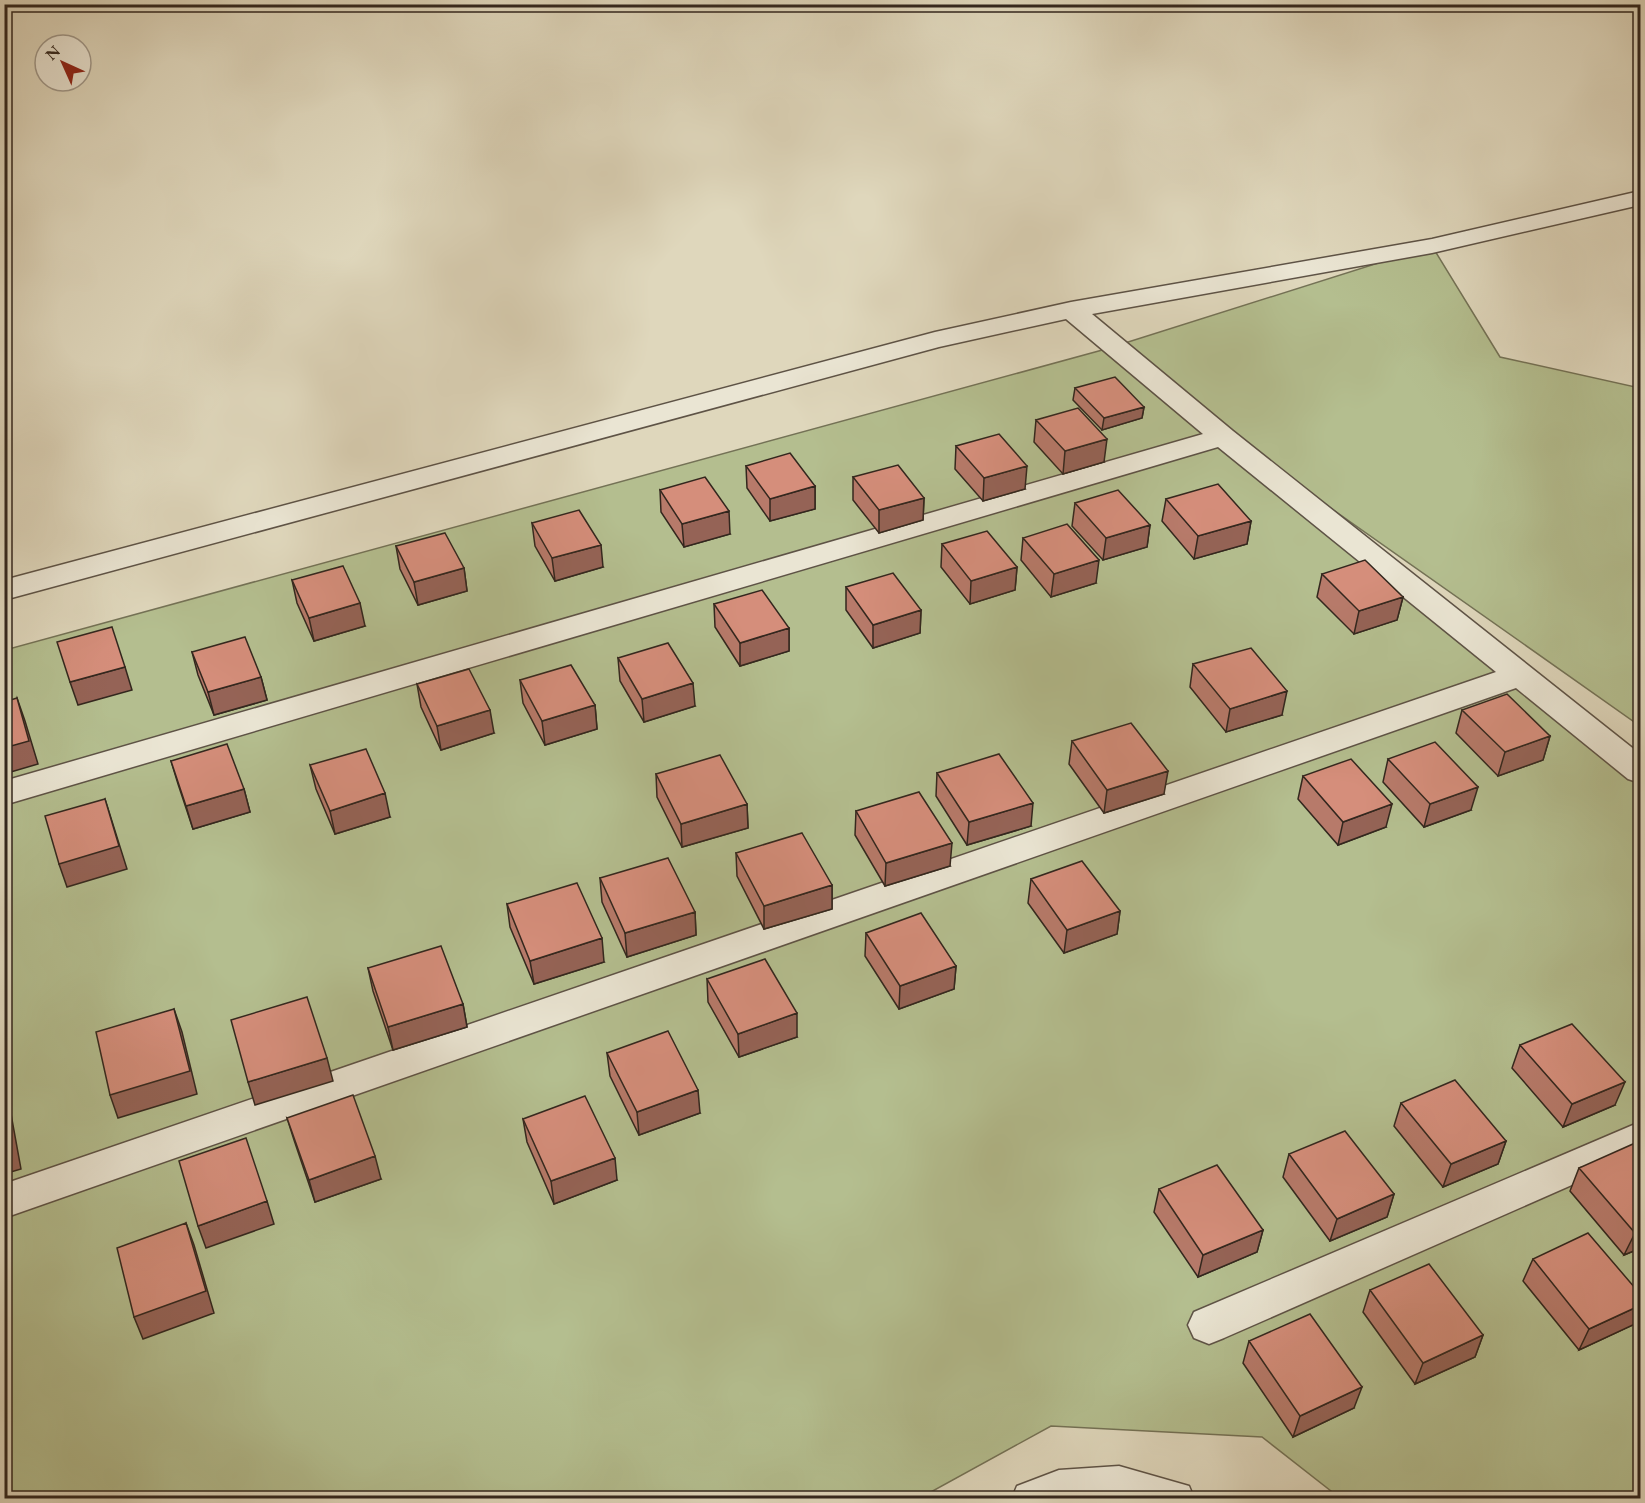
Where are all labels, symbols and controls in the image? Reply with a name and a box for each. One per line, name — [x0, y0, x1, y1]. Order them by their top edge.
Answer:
north arrow — [33, 33, 93, 93]
text: N — [41, 41, 65, 65]

